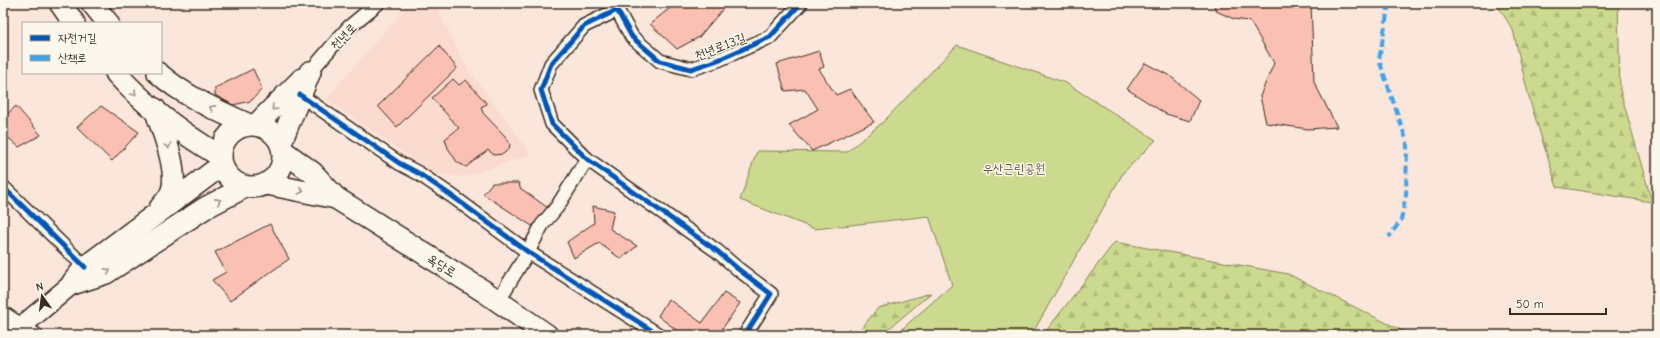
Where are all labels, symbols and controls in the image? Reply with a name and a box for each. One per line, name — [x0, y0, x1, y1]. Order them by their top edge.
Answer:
street label: 천년로 — [327, 20, 360, 53]
legend — [22, 22, 162, 74]
street label: 천년로13길 — [692, 30, 748, 63]
text: 자전거길 — [58, 31, 97, 45]
text: 산책로 — [58, 51, 87, 65]
one-way arrow — [129, 88, 137, 95]
one-way arrow — [271, 103, 279, 111]
one-way arrow — [209, 105, 216, 113]
one-way arrow — [163, 143, 171, 149]
park label: 우산근린공원 — [983, 161, 1045, 176]
one-way arrow — [298, 186, 304, 194]
one-way arrow — [214, 198, 221, 206]
street label: 옥당로 — [424, 251, 459, 280]
one-way arrow — [104, 268, 111, 276]
north arrow — [22, 276, 62, 316]
text: N — [35, 280, 45, 294]
scale bar — [1510, 290, 1606, 316]
text: 50 m — [1516, 297, 1544, 311]

